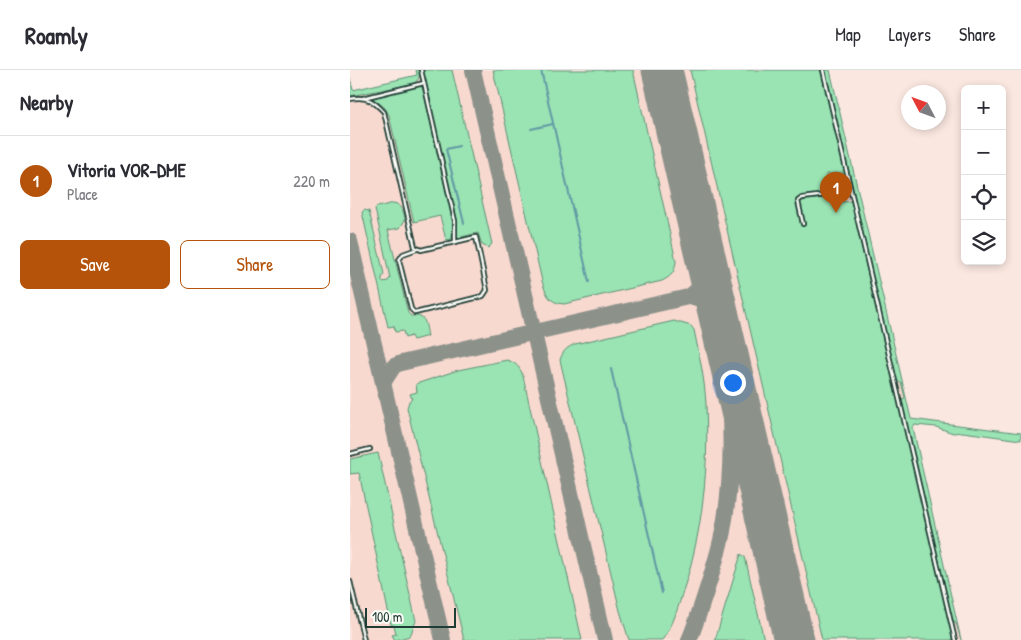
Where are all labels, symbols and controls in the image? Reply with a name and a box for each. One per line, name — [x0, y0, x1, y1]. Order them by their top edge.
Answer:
text: Roamly — [25, 19, 88, 51]
text: Map — [835, 22, 861, 47]
text: Layers — [889, 22, 931, 47]
text: Share — [959, 22, 996, 47]
north arrow — [901, 85, 946, 130]
map controls — [961, 85, 1006, 265]
button: + — [961, 85, 1006, 130]
text: Nearby — [20, 88, 73, 117]
button: − — [961, 130, 1006, 175]
text: Vitoria VOR-DME — [67, 157, 186, 183]
text: 1 — [33, 170, 39, 192]
text: 220 m — [293, 170, 330, 192]
pin: 1 — [820, 172, 852, 213]
button: locate — [961, 175, 1006, 220]
text: Place — [67, 183, 98, 205]
button: layers — [961, 220, 1006, 265]
button: Save — [20, 240, 170, 289]
button: Share — [180, 240, 330, 289]
your location — [720, 370, 746, 396]
scale bar — [365, 605, 456, 628]
text: 100 m — [372, 607, 402, 626]

